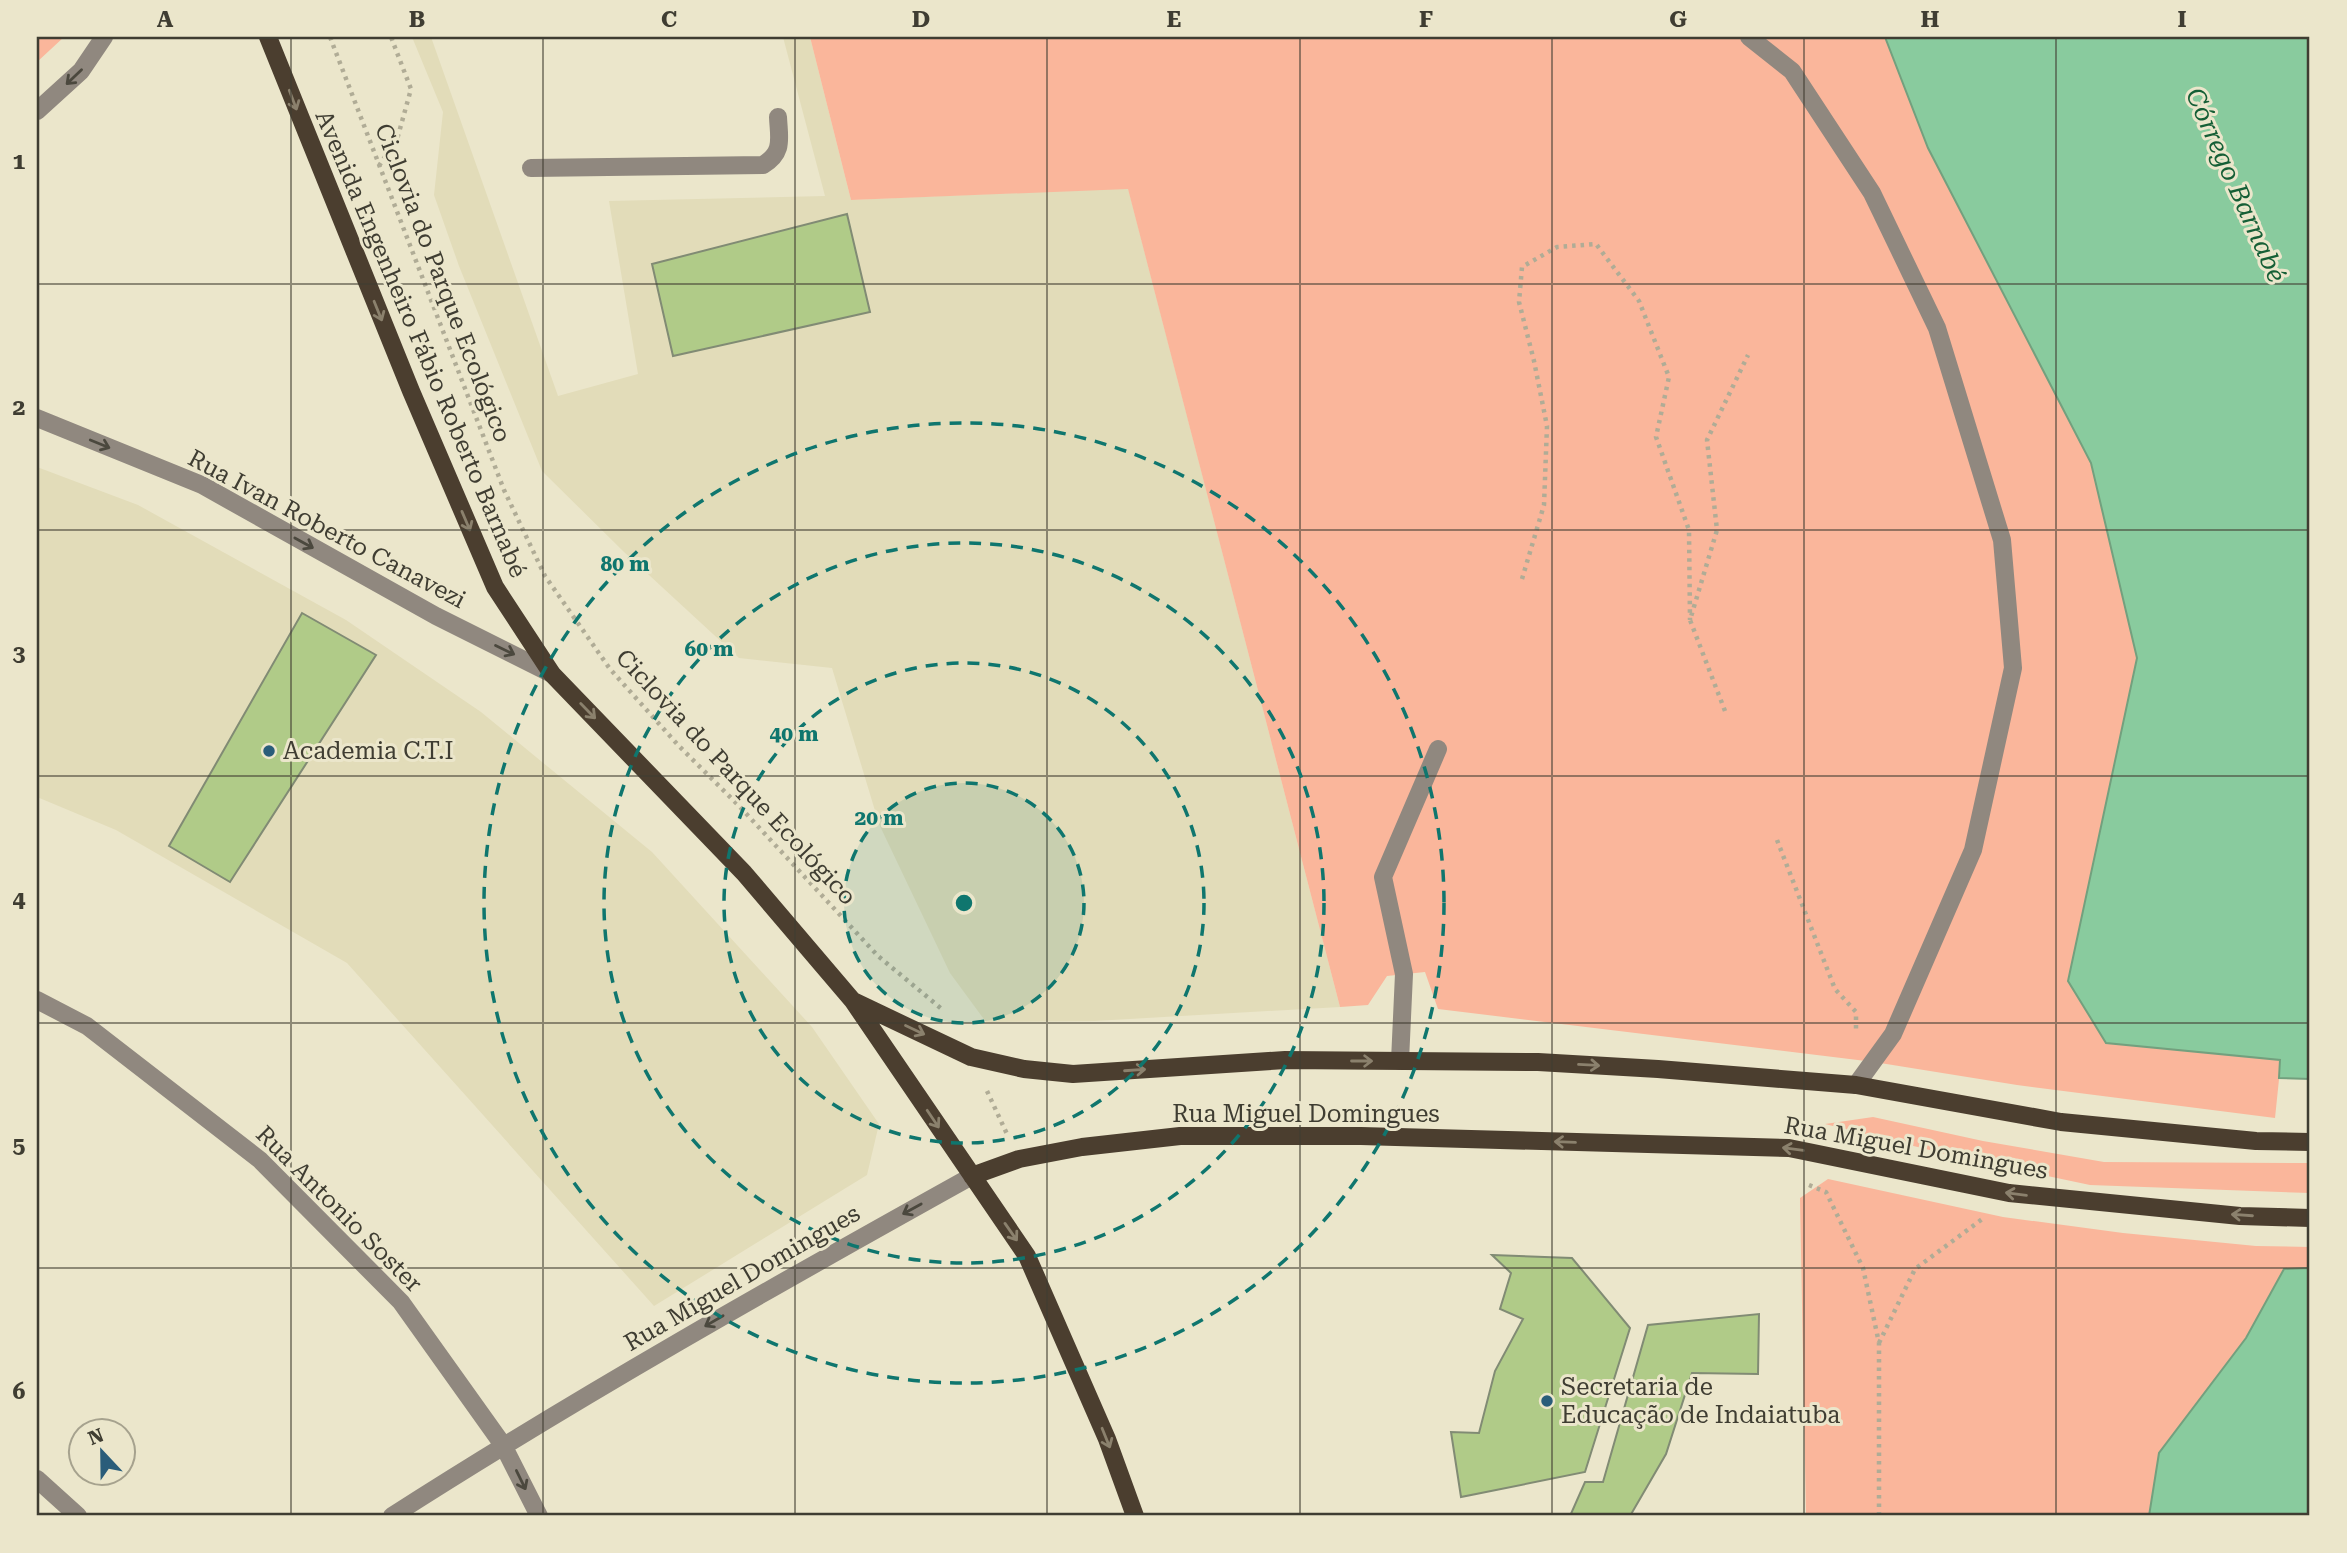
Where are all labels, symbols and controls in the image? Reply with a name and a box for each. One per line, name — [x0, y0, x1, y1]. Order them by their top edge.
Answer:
text: A — [157, 6, 174, 33]
text: B — [409, 6, 425, 33]
text: C — [661, 6, 677, 33]
text: D — [912, 6, 930, 33]
text: E — [1167, 6, 1181, 33]
text: F — [1419, 6, 1433, 33]
text: G — [1669, 6, 1687, 33]
text: H — [1921, 6, 1940, 33]
text: I — [2177, 6, 2187, 33]
one-way arrow — [66, 68, 83, 85]
water label: Córrego Barnabé — [2180, 83, 2292, 287]
one-way arrow — [288, 89, 300, 111]
street label: Avenida Engenheiro Fábio Roberto Barnabé — [309, 106, 533, 582]
street label: Ciclovia do Parque Ecológico — [369, 120, 517, 446]
text: 1 — [13, 148, 26, 175]
one-way arrow — [373, 300, 386, 322]
text: 2 — [13, 394, 25, 421]
one-way arrow — [89, 438, 110, 451]
street label: Rua Ivan Roberto Canavezi — [184, 444, 471, 614]
one-way arrow — [460, 510, 473, 531]
one-way arrow — [294, 536, 314, 550]
text: 80 m — [600, 552, 650, 576]
text: 60 m — [684, 637, 734, 661]
text: 3 — [13, 640, 26, 667]
street label: Ciclovia do Parque Ecológico — [610, 643, 862, 911]
one-way arrow — [494, 644, 515, 658]
one-way arrow — [579, 702, 596, 719]
text: 40 m — [769, 722, 819, 746]
place label: Academia C.T.I — [283, 737, 453, 765]
marker: Academia C.T.I — [261, 743, 277, 759]
text: 20 m — [854, 806, 904, 830]
text: 4 — [13, 886, 26, 913]
centre of rings — [952, 891, 976, 915]
one-way arrow — [904, 1024, 925, 1038]
one-way arrow — [1350, 1054, 1373, 1067]
one-way arrow — [1577, 1059, 1600, 1072]
one-way arrow — [1123, 1063, 1145, 1076]
street label: Rua Miguel Domingues — [1172, 1100, 1440, 1128]
one-way arrow — [926, 1108, 940, 1128]
street label: Rua Miguel Domingues — [1782, 1111, 2050, 1185]
street label: Rua Antonio Soster — [250, 1120, 428, 1298]
text: 5 — [13, 1132, 26, 1159]
one-way arrow — [1554, 1135, 1577, 1149]
one-way arrow — [1782, 1143, 1804, 1156]
one-way arrow — [2005, 1187, 2027, 1200]
street label: Rua Miguel Domingues — [619, 1199, 865, 1357]
one-way arrow — [903, 1202, 923, 1216]
one-way arrow — [2231, 1209, 2254, 1222]
one-way arrow — [1004, 1222, 1018, 1241]
one-way arrow — [705, 1314, 725, 1328]
place label: Secretaria de Educação de Indaiatuba — [1561, 1373, 1840, 1429]
text: 6 — [13, 1378, 26, 1405]
marker: Secretaria de Educação de Indaiatuba — [1539, 1393, 1555, 1409]
north arrow — [66, 1416, 136, 1486]
text: N — [85, 1423, 107, 1450]
one-way arrow — [1101, 1427, 1114, 1449]
one-way arrow — [515, 1469, 528, 1490]

